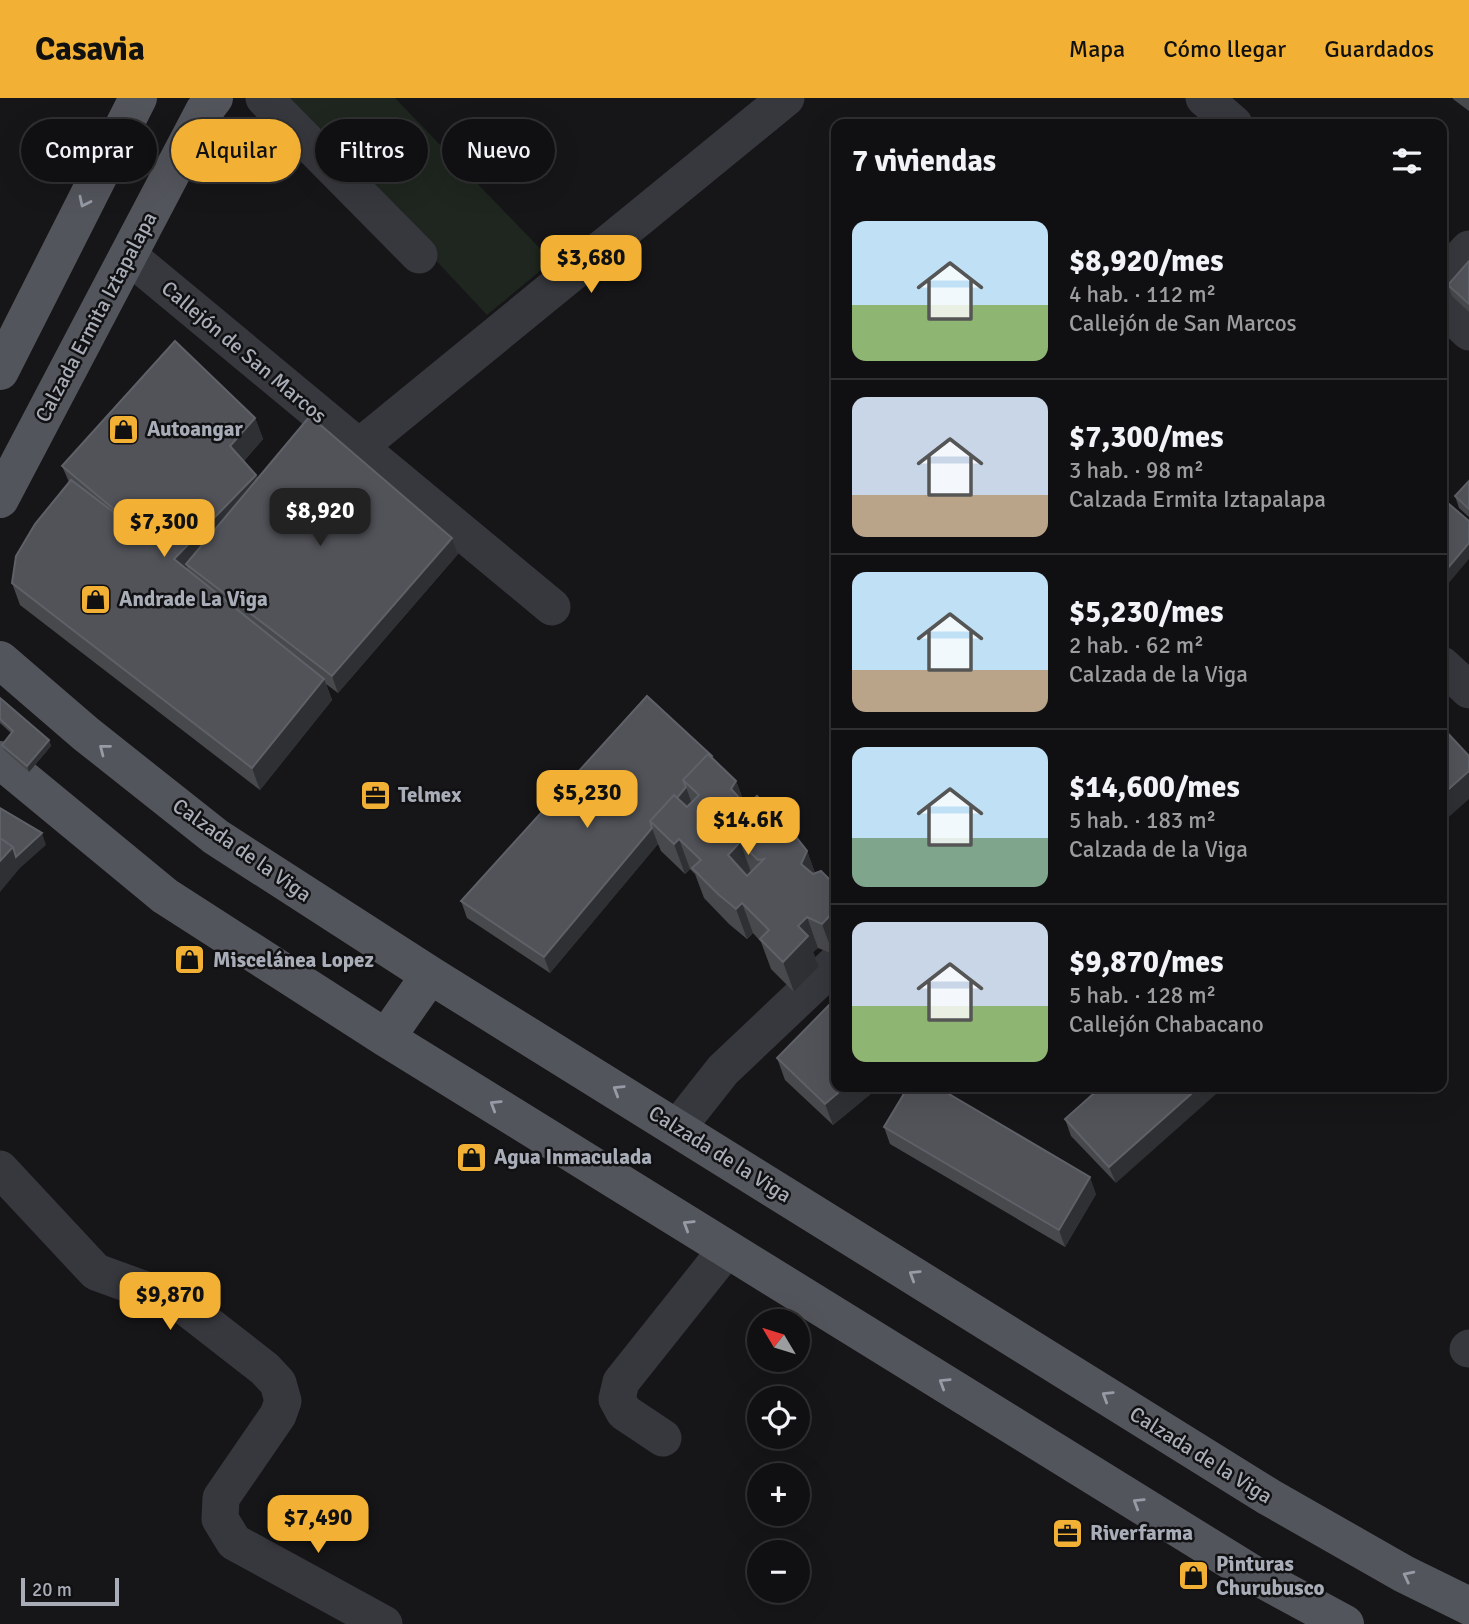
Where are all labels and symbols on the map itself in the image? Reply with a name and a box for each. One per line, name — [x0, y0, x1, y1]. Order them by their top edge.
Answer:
one-way arrow — [78, 195, 92, 207]
street label: Calzada Ermita Iztapalapa — [29, 207, 163, 427]
pin: $3,680 — [534, 236, 648, 295]
street label: Callejón de San Marcos — [156, 275, 332, 429]
shop icon: Autoangar — [107, 412, 141, 446]
place label: Autoangar — [147, 416, 244, 442]
pin: $8,920 — [263, 489, 377, 548]
pin: $7,300 — [107, 500, 221, 559]
shop icon: Andrade La Viga — [79, 582, 113, 616]
place label: Andrade La Viga — [119, 586, 268, 612]
one-way arrow — [100, 744, 112, 757]
pin: $5,230 — [530, 770, 644, 830]
office icon: Telmex — [358, 778, 392, 812]
place label: Telmex — [398, 782, 462, 808]
street label: Calzada de la Viga — [168, 793, 316, 907]
pin: $14.6K — [691, 798, 805, 857]
shop icon: Miscelánea Lopez — [173, 943, 207, 977]
place label: Miscelánea Lopez — [213, 947, 374, 973]
one-way arrow — [612, 1086, 625, 1099]
street label: Calzada de la Viga — [644, 1100, 796, 1208]
one-way arrow — [489, 1101, 502, 1114]
shop icon: Agua Inmaculada — [454, 1140, 488, 1174]
place label: Agua Inmaculada — [494, 1144, 652, 1170]
one-way arrow — [683, 1221, 696, 1234]
one-way arrow — [909, 1271, 922, 1284]
pin: $9,870 — [113, 1272, 227, 1332]
north arrow — [747, 1309, 810, 1372]
one-way arrow — [939, 1379, 952, 1392]
one-way arrow — [1102, 1392, 1115, 1405]
street label: Calzada de la Viga — [1125, 1401, 1277, 1509]
pin: $7,490 — [261, 1496, 375, 1555]
one-way arrow — [1132, 1498, 1145, 1511]
office icon: Riverfarma — [1050, 1516, 1084, 1550]
place label: Riverfarma — [1090, 1520, 1193, 1546]
place label: Pinturas Churubusco — [1216, 1551, 1324, 1601]
shop icon: Pinturas Churubusco — [1176, 1559, 1210, 1593]
one-way arrow — [1403, 1570, 1415, 1584]
scale bar — [21, 1575, 119, 1607]

